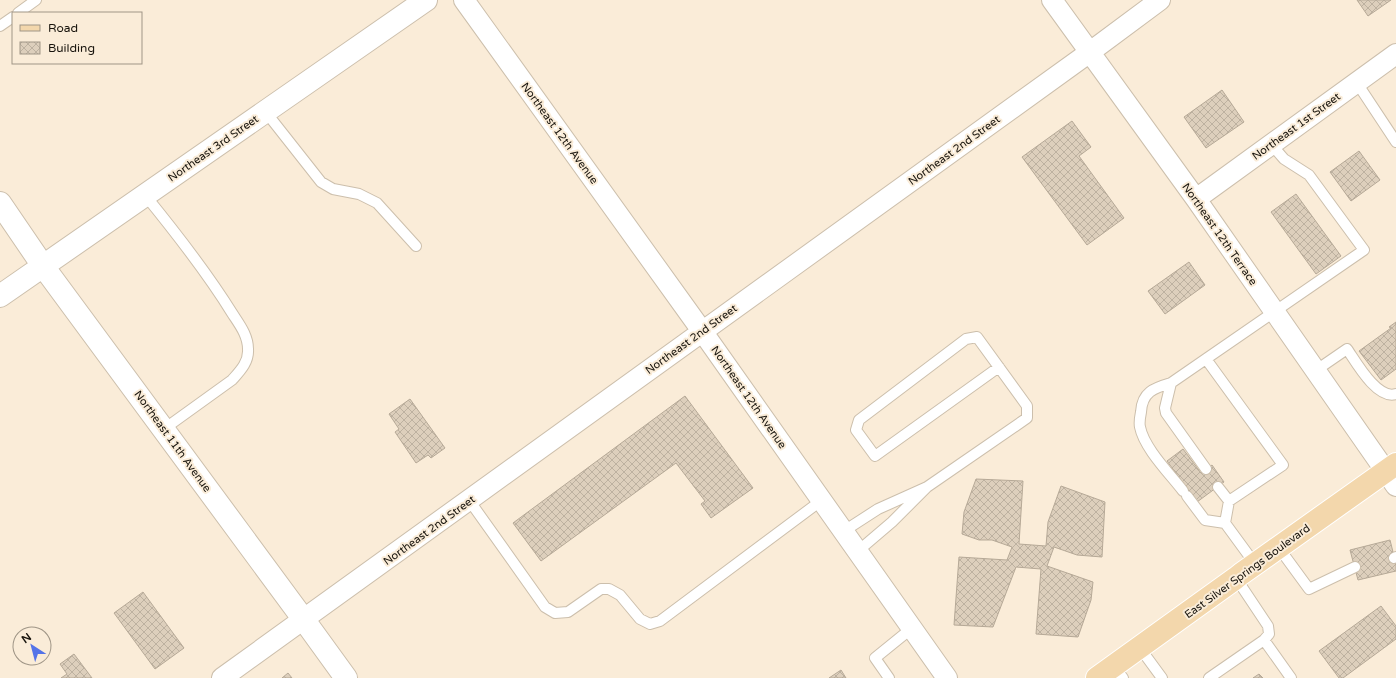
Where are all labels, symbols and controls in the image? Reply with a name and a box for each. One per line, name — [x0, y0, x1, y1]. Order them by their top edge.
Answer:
legend — [12, 12, 142, 64]
text: Road — [48, 21, 78, 35]
text: Building — [48, 41, 95, 55]
street label: Northeast 12th Avenue — [518, 80, 601, 187]
street label: Northeast 1st Street — [1250, 90, 1343, 163]
street label: Northeast 3rd Street — [166, 112, 261, 185]
street label: Northeast 2nd Street — [906, 113, 1003, 188]
street label: Northeast 12th Terrace — [1179, 181, 1260, 288]
street label: Northeast 2nd Street — [643, 302, 740, 377]
street label: Northeast 12th Avenue — [708, 344, 789, 451]
street label: Northeast 11th Avenue — [131, 388, 214, 495]
street label: Northeast 2nd Street — [381, 493, 478, 568]
street label: East Silver Springs Boulevard — [1182, 522, 1313, 621]
north arrow — [12, 626, 52, 666]
text: N — [19, 630, 34, 646]

